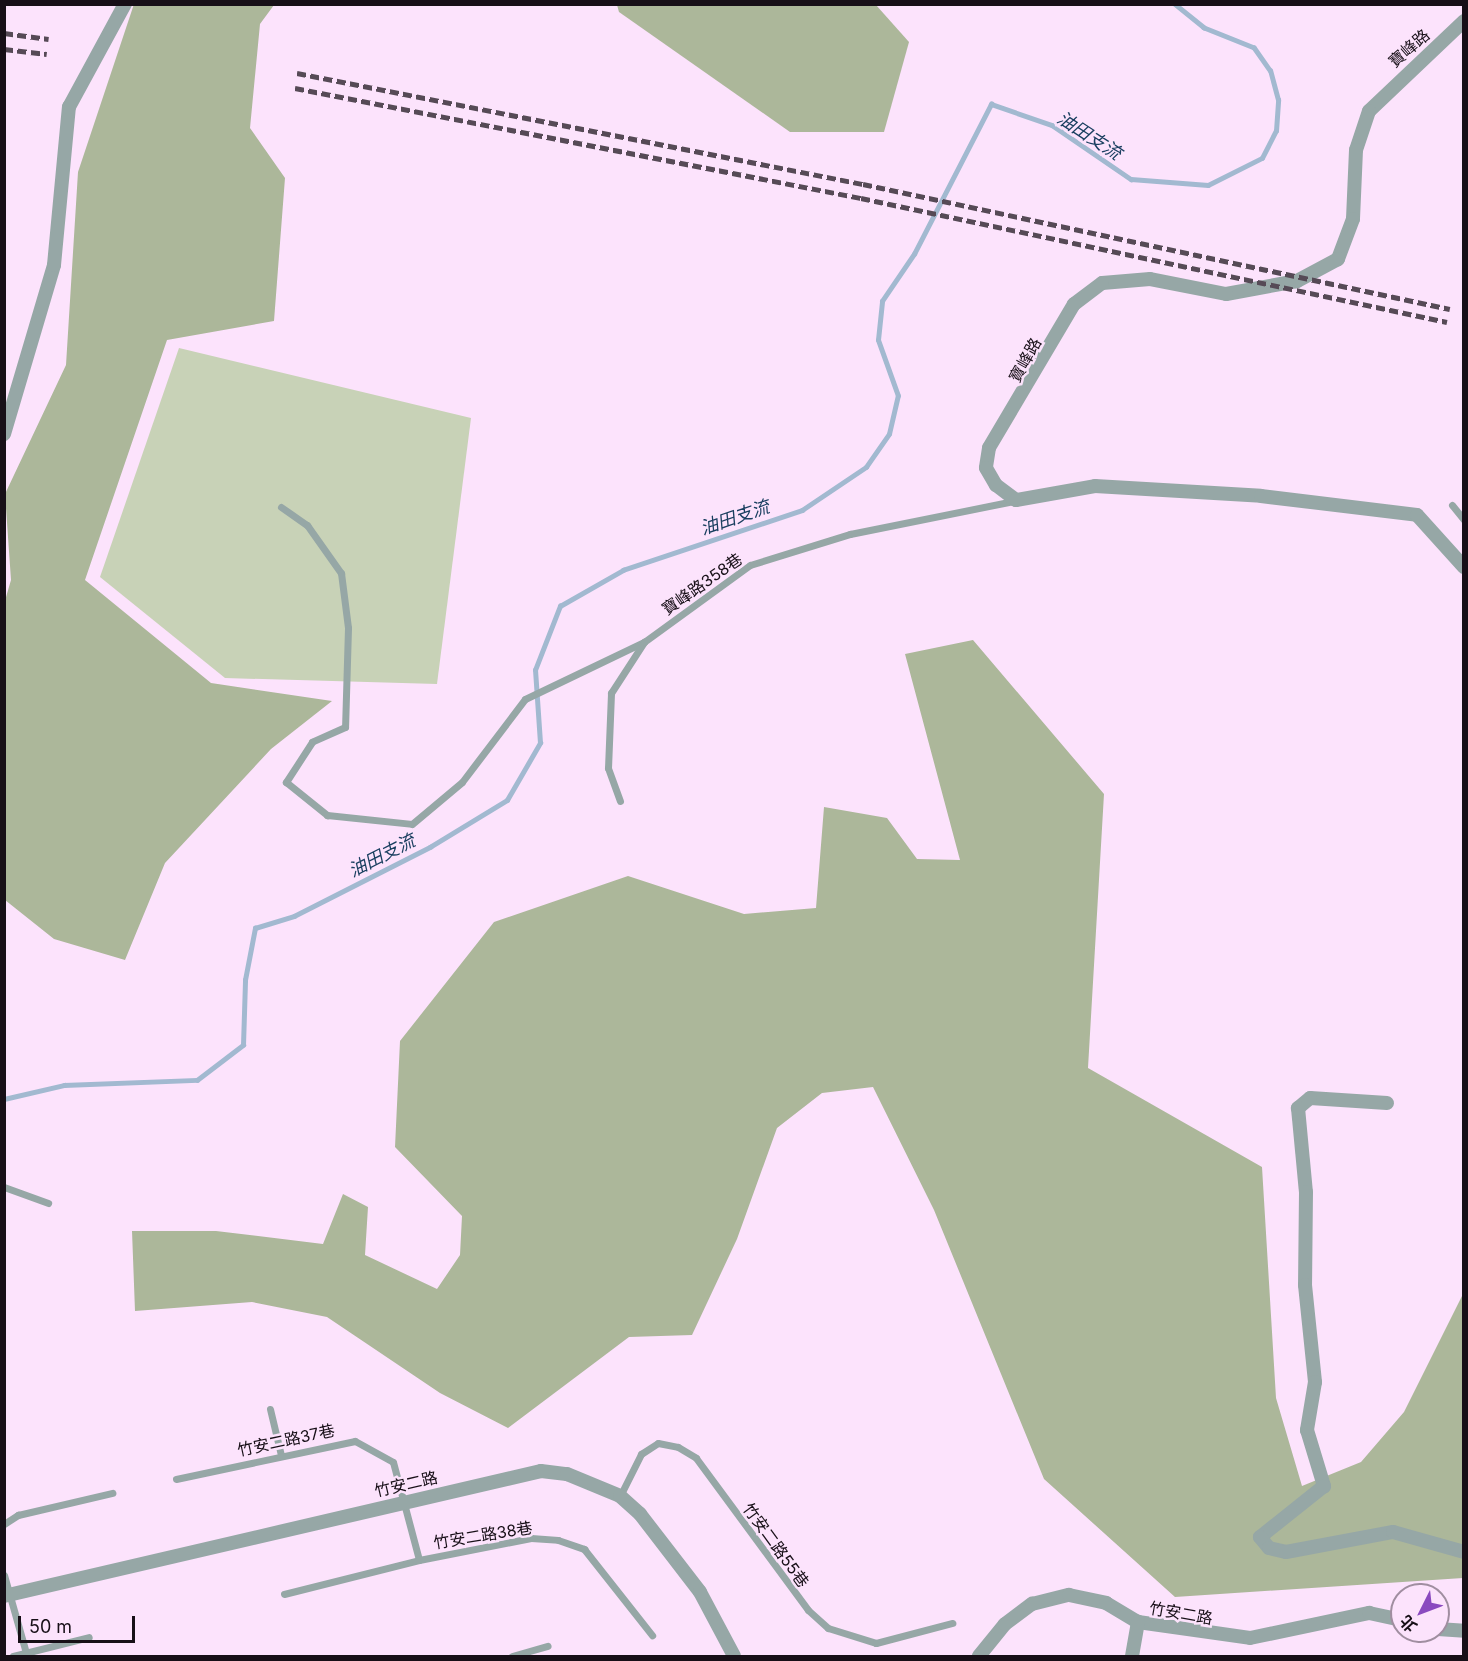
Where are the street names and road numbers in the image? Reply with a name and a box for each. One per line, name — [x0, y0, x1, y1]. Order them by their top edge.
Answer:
street label: 寶峰路 — [1385, 25, 1433, 71]
street label: 寶峰路 — [1005, 334, 1045, 386]
street label: 寶峰路358巷 — [658, 549, 746, 619]
street label: 竹安二路37巷 — [236, 1420, 336, 1460]
street label: 竹安二路 — [373, 1467, 439, 1501]
street label: 竹安二路55巷 — [739, 1499, 813, 1591]
street label: 竹安二路38巷 — [432, 1518, 534, 1552]
street label: 竹安二路 — [1148, 1598, 1214, 1628]

